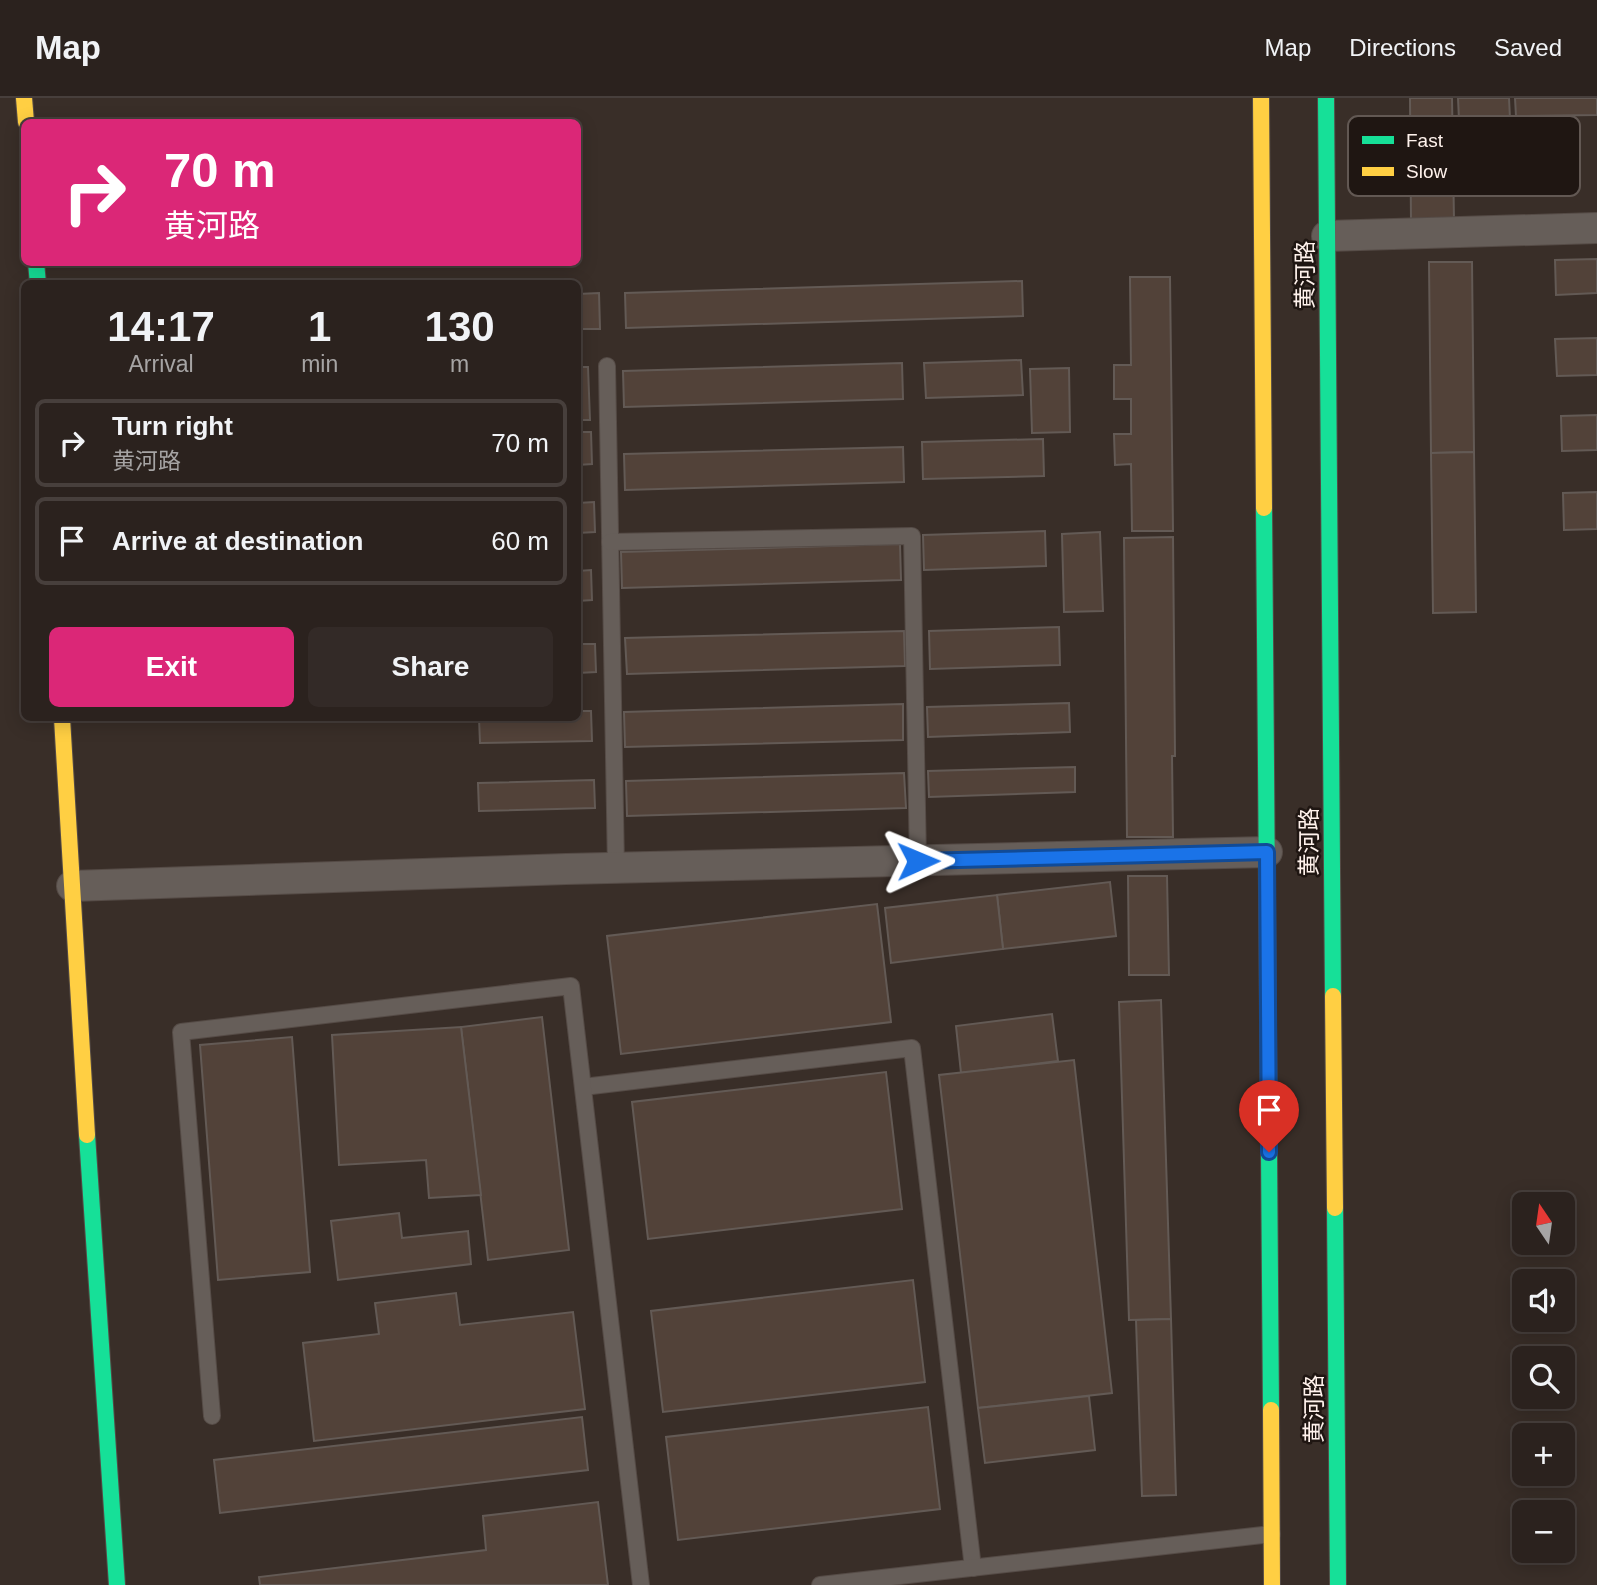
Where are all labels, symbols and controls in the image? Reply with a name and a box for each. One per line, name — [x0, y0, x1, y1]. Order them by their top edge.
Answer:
text: Map — [35, 29, 101, 66]
text: Map — [1265, 34, 1311, 61]
text: Directions — [1349, 34, 1456, 61]
text: Saved — [1494, 34, 1562, 61]
legend — [1348, 116, 1580, 196]
text: Fast — [1406, 130, 1444, 151]
text: 70 m — [164, 143, 276, 197]
icon: right — [49, 147, 140, 238]
text: Slow — [1406, 161, 1447, 182]
text: 黄河路 — [164, 208, 260, 244]
street label: 黄河路 — [1292, 241, 1318, 310]
text: 14:17 — [107, 303, 215, 350]
text: 1 — [308, 303, 331, 350]
text: 130 — [425, 303, 495, 350]
text: Arrival — [128, 351, 194, 377]
text: min — [301, 351, 338, 377]
text: m — [450, 351, 469, 377]
text: Turn right — [112, 411, 233, 441]
icon: right — [53, 424, 91, 462]
text: 70 m — [491, 428, 549, 458]
text: 黄河路 — [112, 448, 181, 474]
icon: arrive — [53, 522, 91, 560]
text: Arrive at destination — [112, 526, 363, 556]
text: 60 m — [491, 526, 549, 556]
button: Exit — [49, 627, 294, 707]
button: Share — [308, 627, 553, 707]
street label: 黄河路 — [1296, 808, 1322, 877]
position arrow — [881, 824, 955, 898]
pin — [1239, 1080, 1299, 1152]
icon: arrive — [1250, 1091, 1288, 1129]
north arrow — [1512, 1192, 1575, 1255]
map controls — [1512, 1192, 1575, 1563]
button: sound — [1512, 1269, 1575, 1332]
button: search — [1512, 1346, 1575, 1409]
street label: 黄河路 — [1301, 1375, 1327, 1444]
button: + — [1512, 1423, 1575, 1486]
button: − — [1512, 1500, 1575, 1563]

